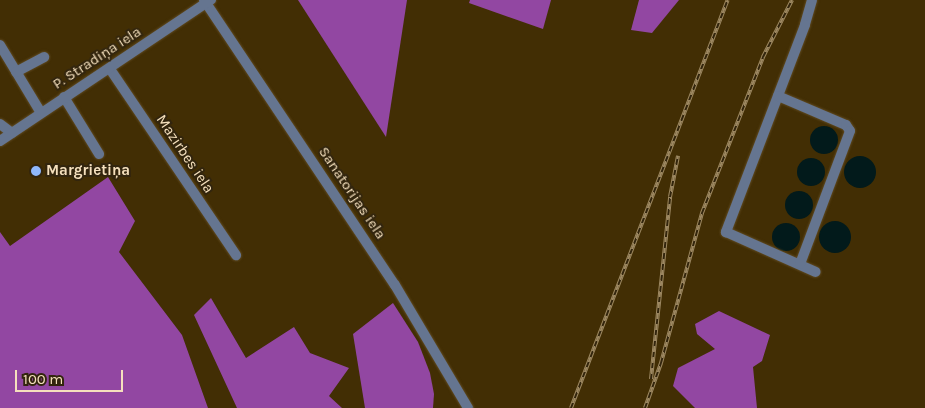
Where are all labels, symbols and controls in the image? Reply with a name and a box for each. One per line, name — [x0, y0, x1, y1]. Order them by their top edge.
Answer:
street label: P. Stradiņa iela — [49, 23, 145, 93]
street label: Mazirbes iela — [152, 111, 218, 197]
street label: Sanatorijas iela — [315, 143, 389, 243]
place label: Margrietiņa — [46, 162, 130, 180]
marker: Margrietiņa — [30, 165, 42, 177]
scale bar — [18, 360, 125, 392]
text: 100 m — [23, 370, 63, 388]

